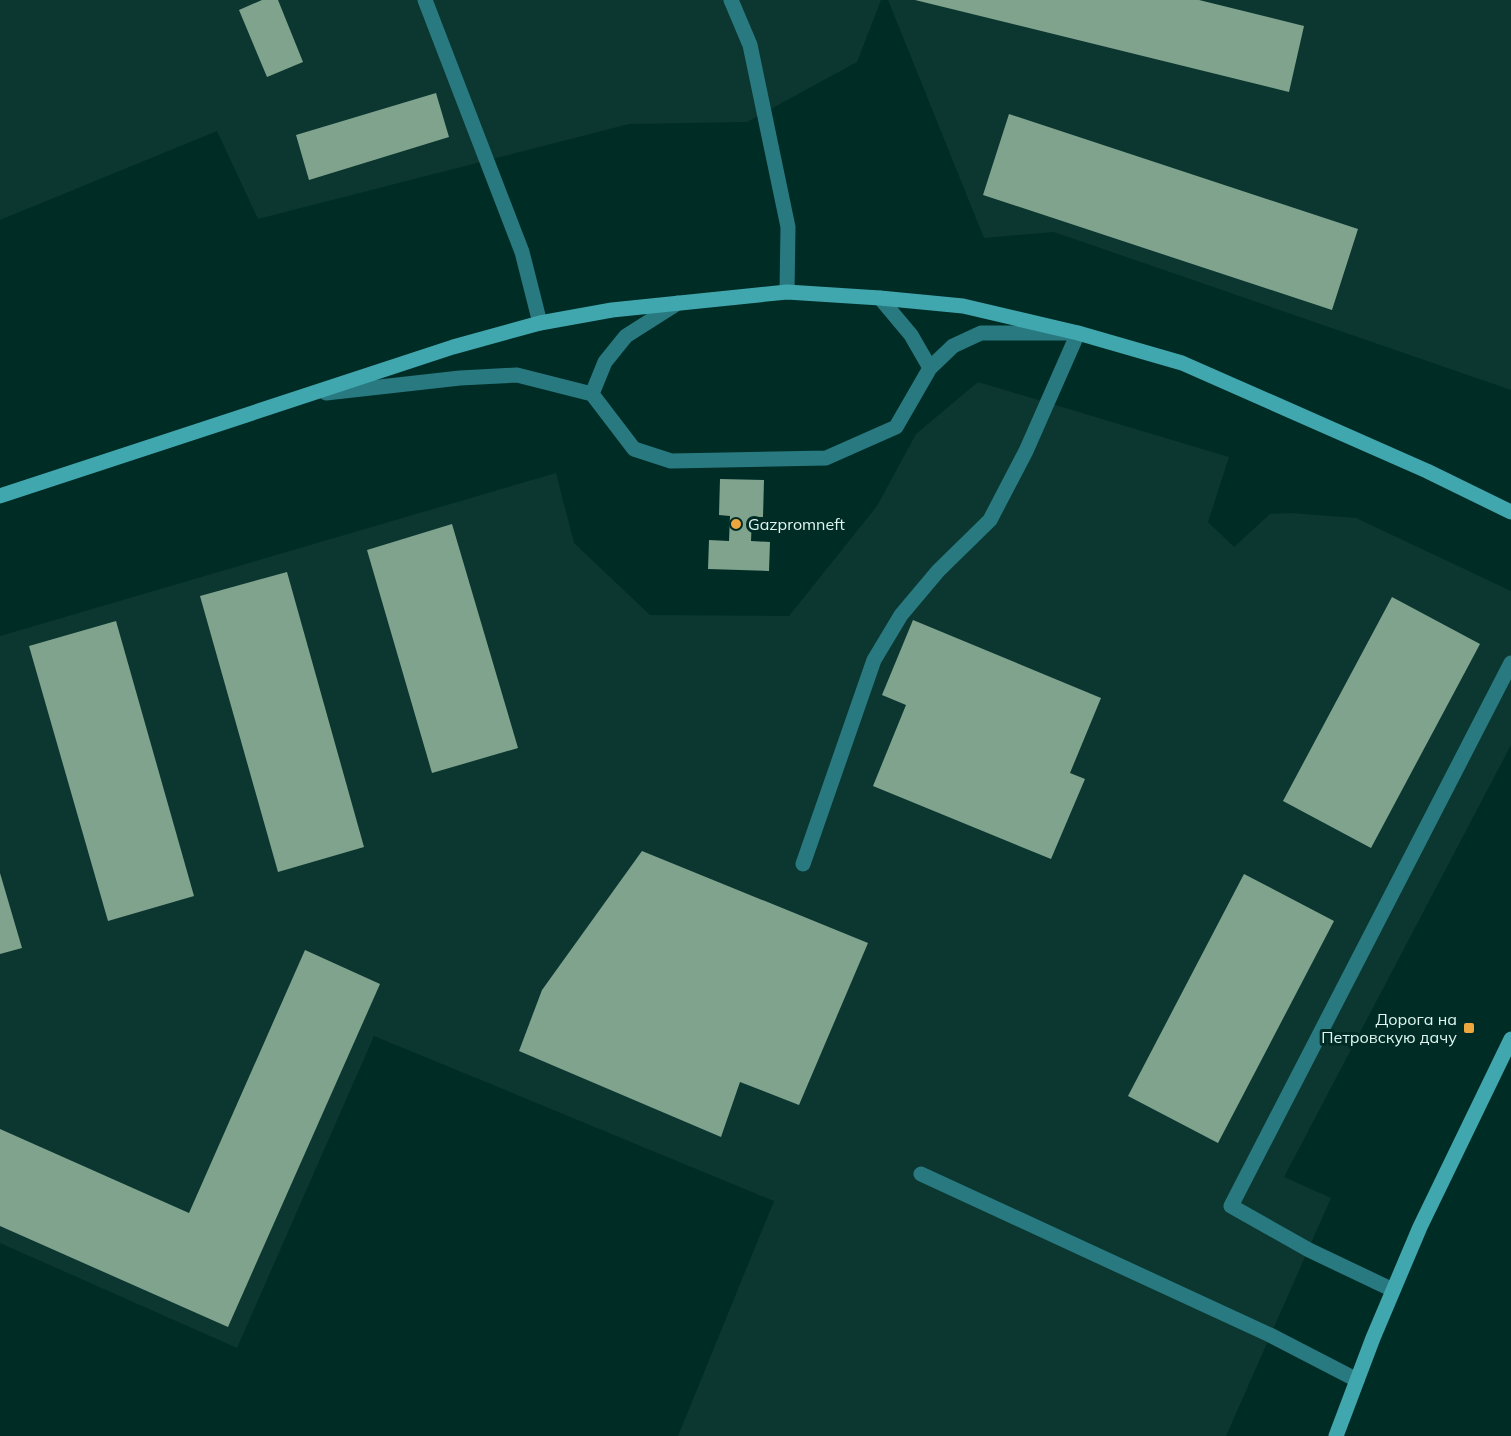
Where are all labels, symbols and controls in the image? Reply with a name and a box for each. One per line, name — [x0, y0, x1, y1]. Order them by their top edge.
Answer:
place label: Gazpromneft — [748, 514, 845, 534]
marker: Gazpromneft — [729, 517, 743, 531]
place label: Дорога на Петровскую дачу — [1321, 1009, 1457, 1047]
marker: Дорога на Петровскую дачу — [1462, 1021, 1476, 1035]

